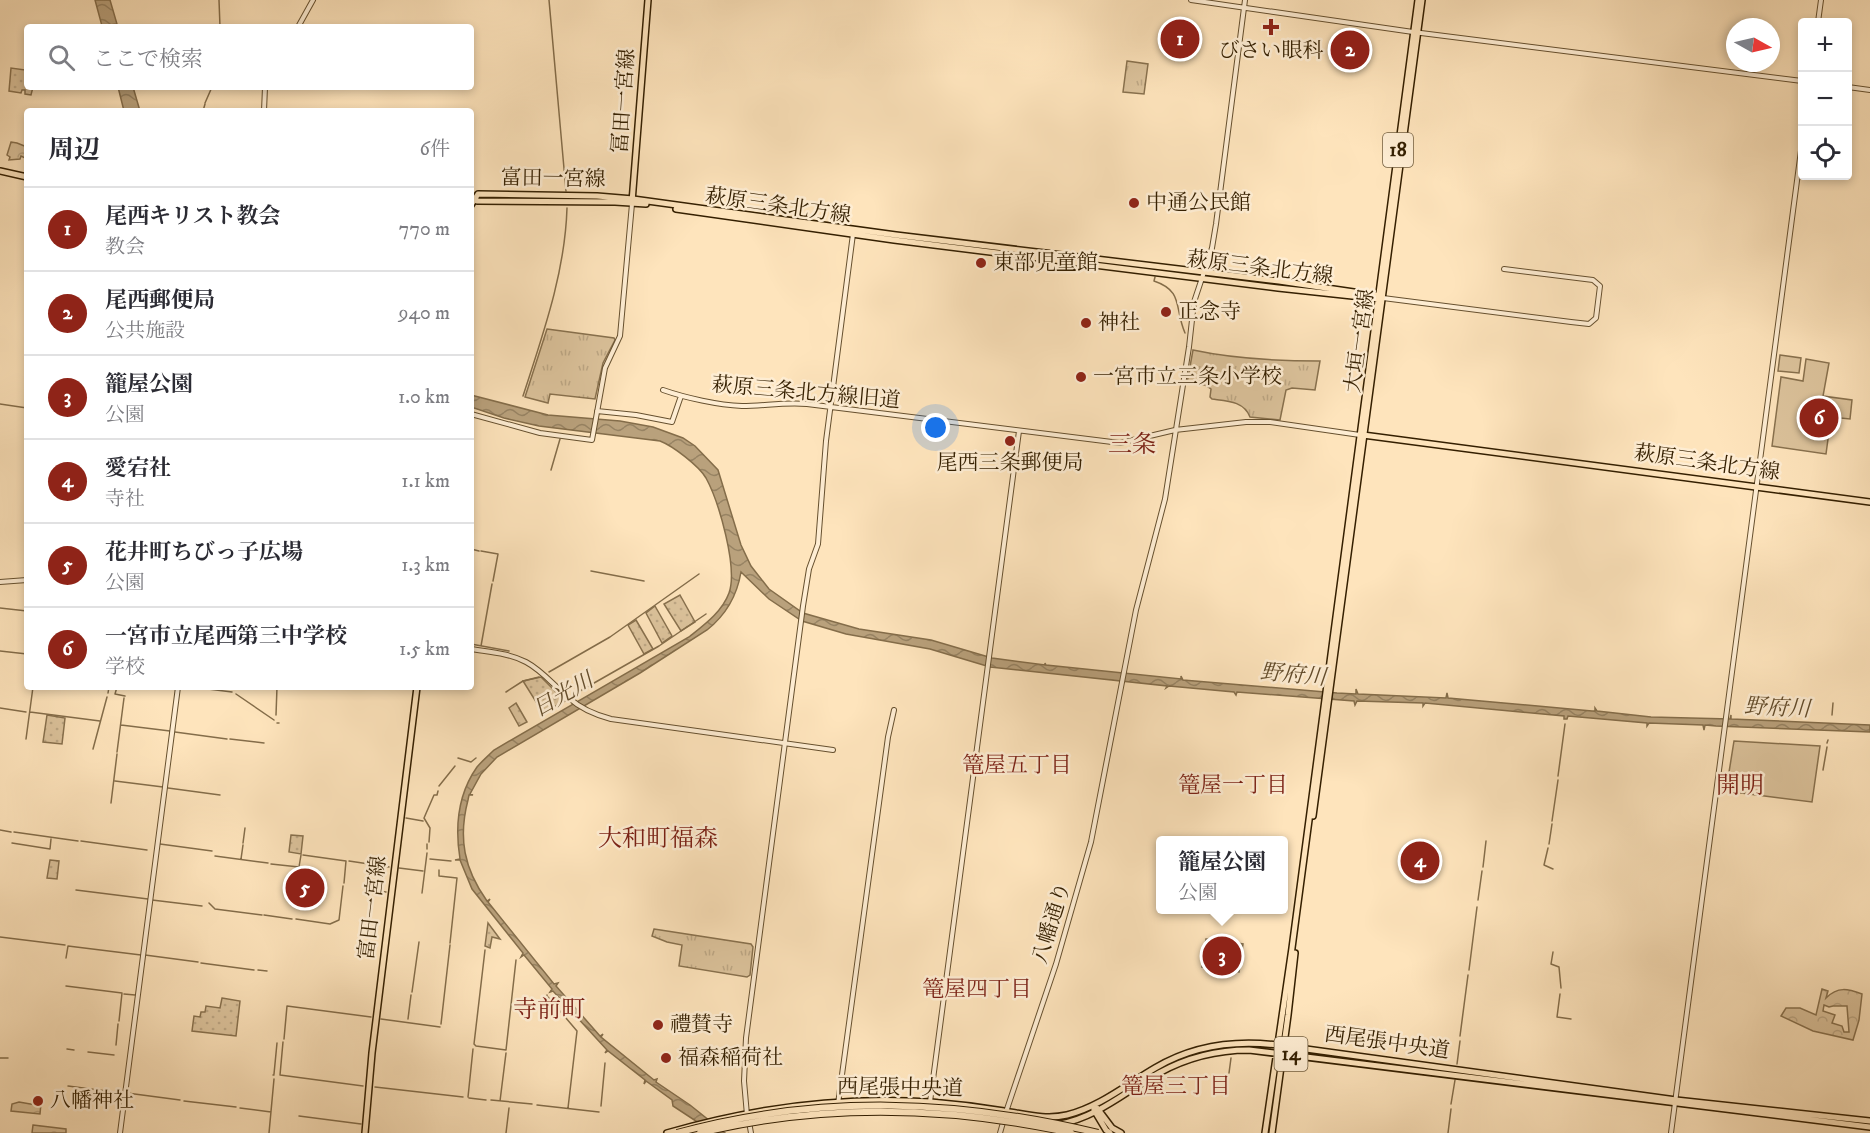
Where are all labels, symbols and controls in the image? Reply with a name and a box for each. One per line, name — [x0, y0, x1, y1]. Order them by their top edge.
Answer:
pin: 1 — [1160, 16, 1200, 62]
marker: びさい眼科 — [1262, 18, 1280, 36]
north arrow — [1726, 18, 1780, 72]
map controls — [1798, 18, 1852, 180]
button: + — [1798, 18, 1852, 72]
search box — [24, 24, 474, 90]
pin: 2 — [1330, 28, 1370, 72]
place label: びさい眼科 — [1219, 38, 1324, 64]
icon: search — [45, 41, 78, 74]
text: ここで検索 — [93, 46, 203, 73]
street label: 冨田一宮線 — [607, 48, 641, 154]
button: − — [1798, 72, 1852, 126]
button: locate — [1798, 126, 1852, 180]
road number: 18 — [1383, 133, 1413, 167]
text: 周辺 — [48, 134, 100, 167]
text: 6件 — [420, 137, 450, 162]
street label: 富田一宮線 — [500, 165, 606, 193]
street label: 萩原三条北方線 — [703, 183, 853, 229]
place label: 中通公民館 — [1146, 190, 1251, 216]
marker: 中通公民館 — [1127, 196, 1141, 210]
text: 尾西キリスト教会 — [105, 203, 281, 230]
text: 1 — [64, 217, 71, 242]
text: 770 m — [399, 217, 450, 242]
text: 教会 — [105, 235, 145, 260]
street label: 萩原三条北方線 — [1185, 246, 1335, 290]
place label: 東部児童館 — [993, 250, 1098, 276]
marker: 東部児童館 — [974, 256, 988, 270]
text: 尾西郵便局 — [105, 287, 215, 314]
street label: 大垣一宮線 — [1340, 287, 1380, 395]
place label: 正念寺 — [1178, 299, 1241, 325]
text: 2 — [63, 301, 72, 326]
text: 940 m — [398, 301, 450, 326]
marker: 正念寺 — [1159, 305, 1173, 319]
place label: 神社 — [1098, 310, 1140, 336]
marker: 神社 — [1079, 316, 1093, 330]
text: 公共施設 — [105, 319, 185, 344]
place label: 一宮市立三条小学校 — [1093, 364, 1282, 390]
marker: 一宮市立三条小学校 — [1074, 370, 1088, 384]
text: 籠屋公園 — [105, 371, 193, 398]
street label: 萩原三条北方線旧道 — [711, 372, 901, 414]
text: 3 — [64, 385, 71, 410]
text: 1.0 km — [398, 385, 450, 410]
pin: 6 — [1800, 396, 1838, 440]
text: 公園 — [105, 403, 145, 428]
your location — [921, 413, 950, 442]
district label: 三条 — [1108, 430, 1156, 460]
marker: 尾西三条郵便局 — [1003, 434, 1017, 448]
street label: 萩原三条北方線 — [1632, 440, 1782, 486]
place label: 尾西三条郵便局 — [937, 450, 1084, 476]
text: 愛宕社 — [105, 455, 171, 482]
text: 4 — [62, 469, 73, 494]
text: 1.1 km — [401, 469, 450, 494]
text: 寺社 — [105, 487, 145, 512]
text: 花井町ちびっ子広場 — [105, 539, 303, 566]
text: 5 — [63, 553, 72, 578]
text: 1.3 km — [401, 553, 450, 578]
text: 公園 — [105, 571, 145, 596]
text: 一宮市立尾西第三中学校 — [105, 623, 347, 650]
text: 6 — [62, 637, 73, 662]
text: 1.5 km — [399, 637, 450, 662]
text: 学校 — [105, 655, 145, 680]
water label: 野府川 — [1259, 659, 1329, 691]
water label: 日光川 — [528, 666, 600, 723]
water label: 野府川 — [1743, 693, 1813, 723]
district label: 篭屋五丁目 — [962, 752, 1072, 779]
district label: 開明 — [1716, 771, 1764, 801]
district label: 篭屋一丁目 — [1178, 772, 1288, 799]
district label: 大和町福森 — [598, 824, 718, 854]
popup — [1156, 836, 1288, 914]
pin: 4 — [1400, 838, 1440, 884]
text: 籠屋公園 — [1178, 849, 1266, 876]
street label: 富田一宮線 — [354, 854, 392, 962]
pin: 5 — [286, 866, 324, 910]
street label: 八幡通り — [1027, 879, 1077, 967]
text: 公園 — [1178, 881, 1218, 906]
pin: 3 — [1202, 934, 1242, 978]
district label: 篭屋四丁目 — [922, 976, 1032, 1003]
district label: 寺前町 — [513, 995, 585, 1025]
place label: 禮賛寺 — [670, 1012, 733, 1038]
marker: 禮賛寺 — [651, 1018, 665, 1032]
street label: 西尾張中央道 — [1323, 1021, 1451, 1065]
road number: 14 — [1274, 1037, 1308, 1071]
place label: 福森稲荷社 — [678, 1045, 783, 1071]
marker: 福森稲荷社 — [659, 1051, 673, 1065]
district label: 篭屋三丁目 — [1121, 1073, 1231, 1100]
street label: 西尾張中央道 — [837, 1074, 963, 1102]
place label: 八幡神社 — [50, 1088, 134, 1114]
marker: 八幡神社 — [31, 1094, 45, 1108]

